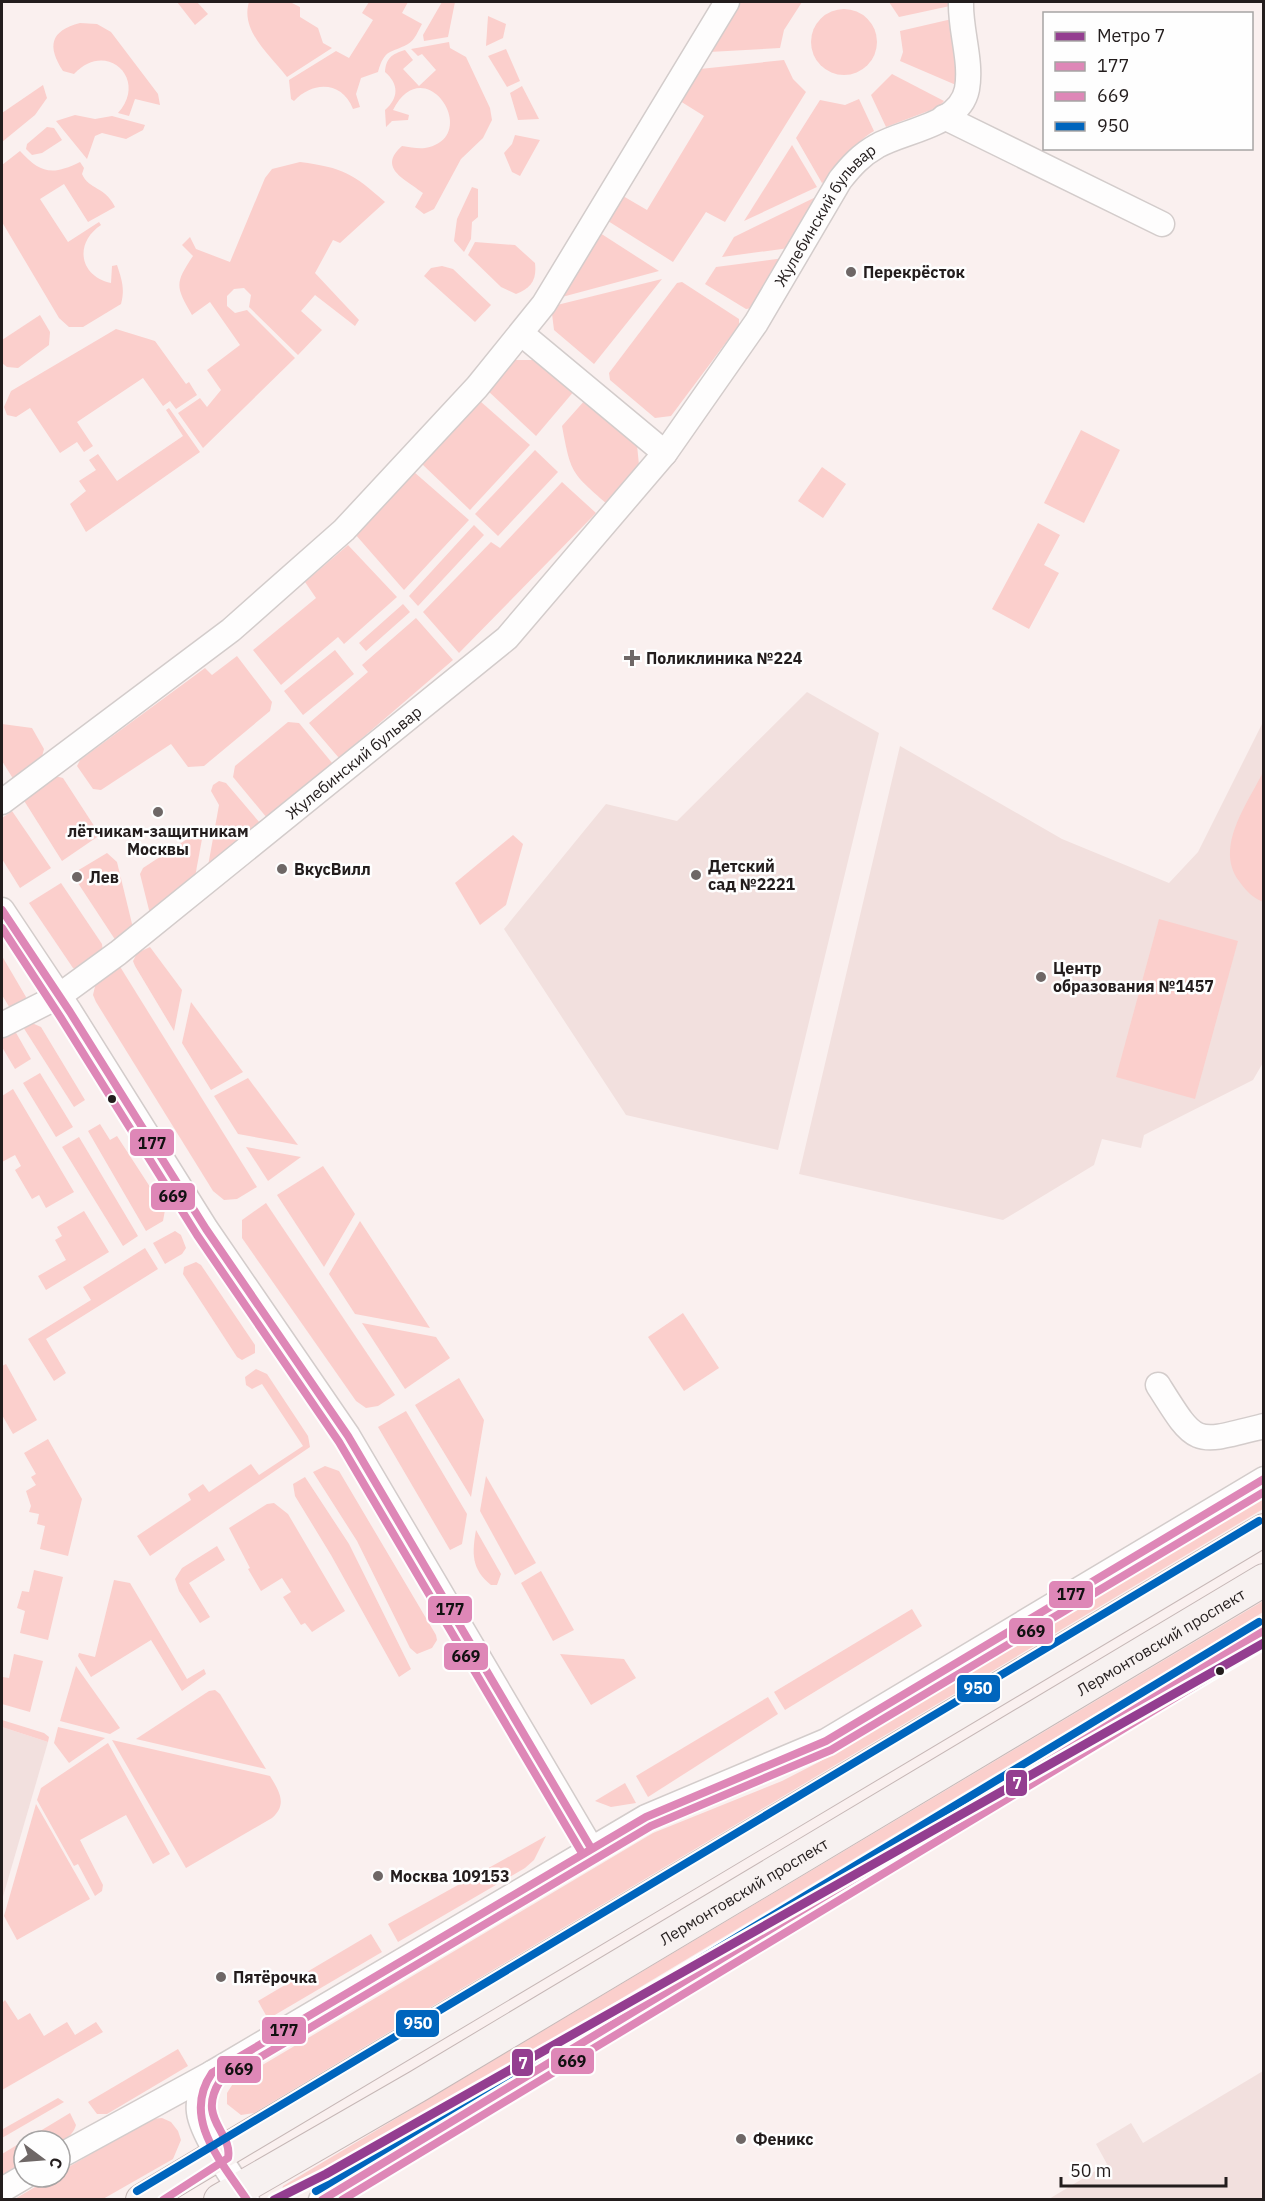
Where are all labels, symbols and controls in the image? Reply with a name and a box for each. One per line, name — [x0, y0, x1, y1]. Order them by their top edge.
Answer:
legend — [1043, 12, 1253, 150]
text: Метро 7 — [1097, 24, 1165, 47]
text: 177 — [1097, 54, 1129, 77]
text: 669 — [1097, 84, 1129, 107]
text: 950 — [1097, 114, 1129, 137]
street label: Жулебинский бульвар — [770, 139, 879, 290]
place label: Перекрёсток — [863, 262, 965, 282]
marker: Перекрёсток — [844, 265, 858, 279]
place label: Поликлиника №224 — [646, 648, 803, 668]
marker: Поликлиника №224 — [623, 649, 641, 667]
street label: Жулебинский бульвар — [282, 701, 425, 823]
marker: лётчикам-защитникам Москвы — [151, 805, 165, 819]
place label: лётчикам-защитникам Москвы — [67, 821, 249, 859]
place label: Детский сад №2221 — [708, 856, 796, 894]
place label: ВкусВилл — [294, 859, 371, 879]
marker: ВкусВилл — [275, 862, 289, 876]
place label: Лев — [89, 867, 119, 887]
marker: Детский сад №2221 — [689, 868, 703, 882]
marker: Лев — [70, 870, 84, 884]
place label: Центр образования №1457 — [1053, 958, 1214, 996]
marker: Центр образования №1457 — [1034, 970, 1048, 984]
unlabelled marker — [106, 1093, 118, 1105]
line badge: 177 — [129, 1128, 175, 1157]
text: 177 — [138, 1133, 166, 1153]
line badge: 669 — [150, 1182, 196, 1211]
text: 669 — [159, 1186, 187, 1206]
line badge: 177 — [1048, 1580, 1094, 1609]
street label: Лермонтовский проспект — [1073, 1583, 1249, 1700]
text: 177 — [1057, 1584, 1085, 1604]
line badge: 177 — [427, 1595, 473, 1624]
text: 177 — [436, 1599, 464, 1619]
line badge: 669 — [1008, 1617, 1054, 1645]
text: 669 — [1017, 1621, 1045, 1641]
line badge: 669 — [443, 1642, 489, 1671]
text: 669 — [452, 1646, 480, 1666]
unlabelled marker — [1214, 1665, 1226, 1677]
line badge: 950 — [956, 1674, 1001, 1703]
text: 950 — [964, 1678, 993, 1698]
line badge: 7 — [1005, 1769, 1028, 1797]
text: 7 — [1012, 1773, 1022, 1793]
street label: Лермонтовский проспект — [656, 1833, 832, 1949]
place label: Москва 109153 — [390, 1866, 510, 1886]
marker: Москва 109153 — [371, 1869, 385, 1883]
place label: Пятёрочка — [233, 1967, 317, 1987]
marker: Пятёрочка — [214, 1970, 228, 1984]
line badge: 950 — [395, 2009, 440, 2038]
text: 950 — [404, 2013, 433, 2033]
line badge: 177 — [261, 2016, 307, 2045]
text: 177 — [270, 2020, 298, 2040]
line badge: 669 — [550, 2047, 595, 2075]
line badge: 7 — [511, 2048, 534, 2077]
text: 669 — [558, 2051, 586, 2071]
text: 7 — [518, 2053, 528, 2073]
line badge: 669 — [216, 2055, 262, 2084]
text: 669 — [225, 2059, 253, 2079]
north arrow — [12, 2129, 72, 2189]
place label: Феникс — [753, 2129, 814, 2149]
marker: Феникс — [734, 2132, 748, 2146]
scale bar — [1061, 2150, 1226, 2188]
text: С — [45, 2155, 67, 2171]
text: 50 m — [1070, 2159, 1112, 2182]

